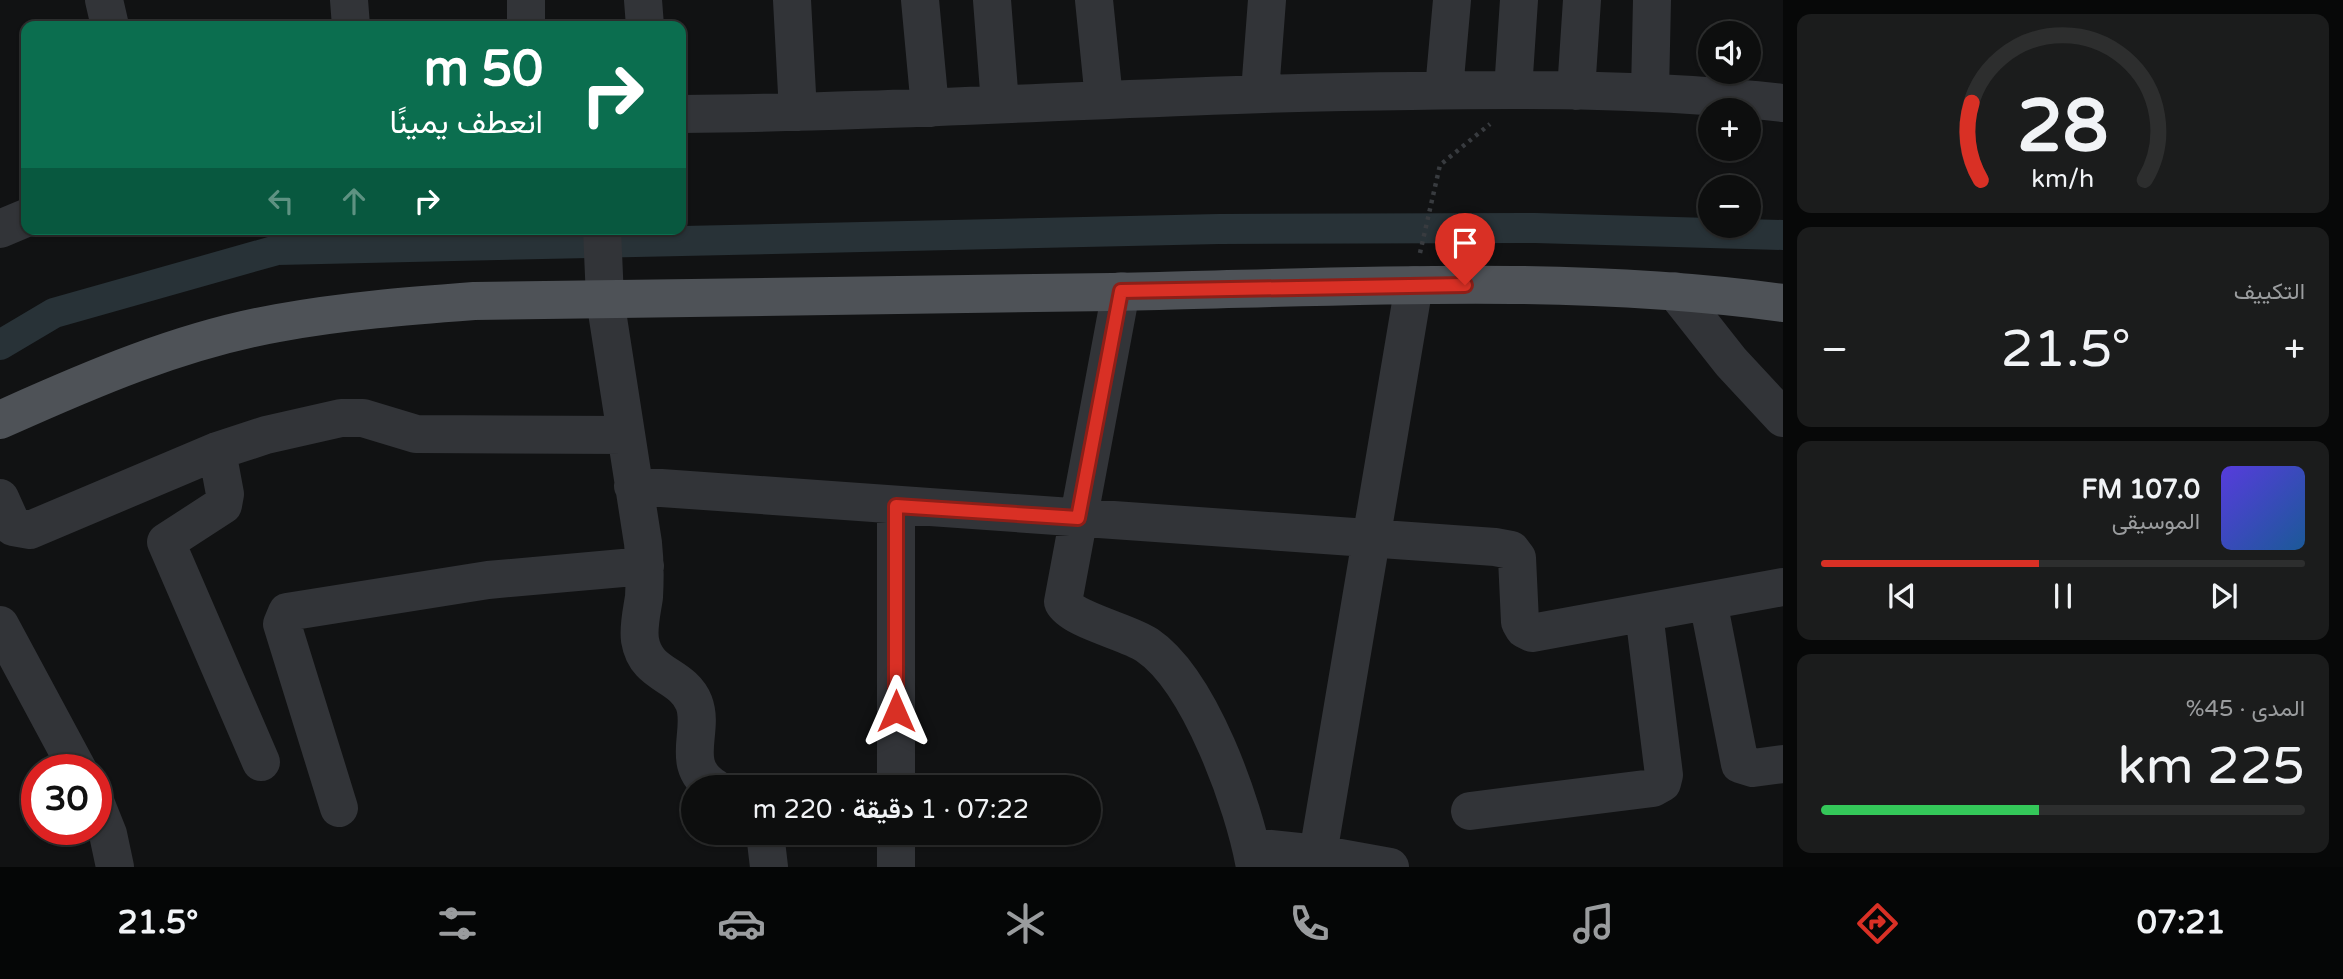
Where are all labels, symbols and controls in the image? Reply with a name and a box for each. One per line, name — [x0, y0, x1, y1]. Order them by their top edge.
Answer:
map controls — [1698, 21, 1761, 238]
button: sound — [1698, 21, 1761, 84]
text: 50 m — [424, 40, 543, 99]
icon: right — [567, 49, 658, 140]
text: 28 — [2017, 83, 2109, 171]
button: + — [1698, 98, 1761, 161]
text: انعطف يمينًا — [389, 104, 543, 142]
text: km/h — [2032, 163, 2094, 193]
button: − — [1698, 175, 1761, 238]
icon: left — [262, 182, 300, 220]
icon: ahead — [335, 182, 373, 220]
icon: right — [408, 182, 446, 220]
pin — [1435, 213, 1495, 285]
icon: arrive — [1446, 224, 1484, 262]
text: التكييف — [2234, 278, 2305, 306]
text: 21.5° — [2001, 318, 2131, 381]
text: − — [1821, 327, 1848, 373]
text: + — [2284, 327, 2305, 373]
text: 107.0 FM — [2082, 474, 2200, 505]
text: الموسيقى — [2112, 508, 2200, 536]
icon: previous — [1883, 577, 1921, 615]
icon: pause — [2044, 577, 2082, 615]
icon: next — [2205, 577, 2243, 615]
position arrow — [859, 674, 933, 748]
text: المدى · 45% — [2186, 695, 2305, 723]
text: 225 km — [2117, 735, 2305, 798]
speed limit sign: 30 — [21, 754, 112, 845]
text: 07:22 · 1 دقيقة · 220 m — [753, 794, 1029, 825]
icon: filters — [433, 899, 482, 948]
icon: car — [717, 899, 766, 948]
icon: climate — [1001, 899, 1050, 948]
icon: phone — [1285, 899, 1334, 948]
icon: music — [1569, 899, 1618, 948]
icon: directions — [1853, 899, 1902, 948]
text: 21.5° — [118, 904, 198, 942]
text: 07:21 — [2137, 904, 2226, 942]

